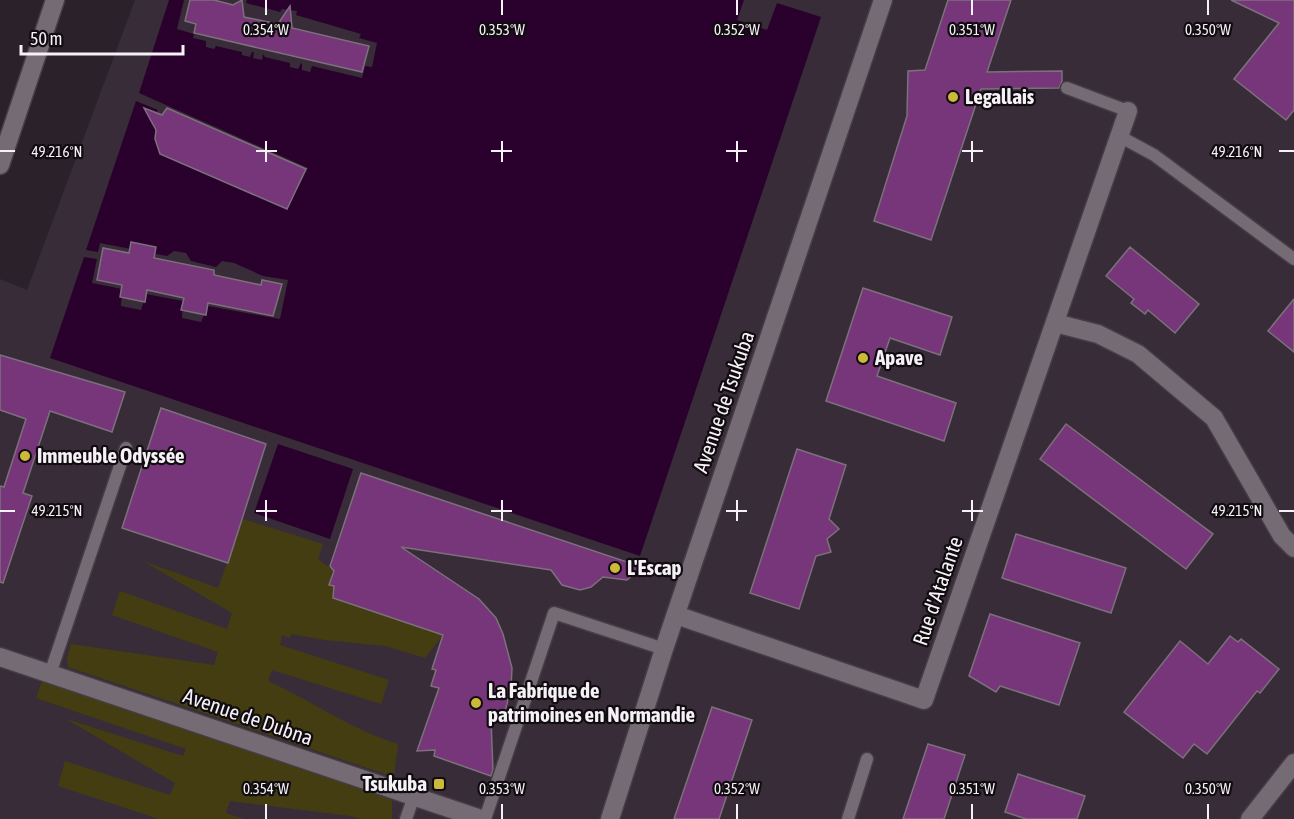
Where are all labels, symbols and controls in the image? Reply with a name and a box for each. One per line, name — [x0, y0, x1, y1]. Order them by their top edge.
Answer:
scale bar — [21, 18, 183, 56]
text: 0.354°W — [243, 21, 289, 38]
text: 0.353°W — [479, 21, 525, 38]
text: 0.352°W — [714, 21, 760, 38]
text: 0.351°W — [949, 21, 995, 38]
text: 0.350°W — [1185, 21, 1231, 38]
text: 50 m — [30, 28, 62, 49]
place label: Legallais — [965, 84, 1035, 108]
marker: Legallais — [946, 90, 960, 104]
text: 49.216°N — [32, 143, 82, 160]
text: 49.216°N — [1212, 143, 1262, 160]
street label: Avenue de Tsukuba — [688, 328, 758, 476]
place label: Apave — [874, 345, 923, 369]
marker: Apave — [856, 351, 870, 365]
place label: Immeuble Odyssée — [37, 443, 185, 467]
marker: Immeuble Odyssée — [18, 449, 32, 463]
text: 49.215°N — [32, 502, 82, 519]
text: 49.215°N — [1212, 502, 1262, 519]
street label: Rue d'Atalante — [907, 533, 967, 648]
place label: L'Escap — [627, 555, 681, 579]
marker: L'Escap — [608, 561, 622, 575]
place label: La Fabrique de patrimoines en Normandie — [488, 678, 695, 726]
street label: Avenue de Dubna — [181, 683, 316, 749]
marker: La Fabrique de patrimoines en Normandie — [469, 696, 483, 710]
place label: Tsukuba — [362, 771, 427, 795]
marker: Tsukuba — [432, 777, 446, 791]
text: 0.354°W — [243, 780, 289, 797]
text: 0.353°W — [479, 780, 525, 797]
text: 0.352°W — [714, 780, 760, 797]
text: 0.351°W — [949, 780, 995, 797]
text: 0.350°W — [1185, 780, 1231, 797]

